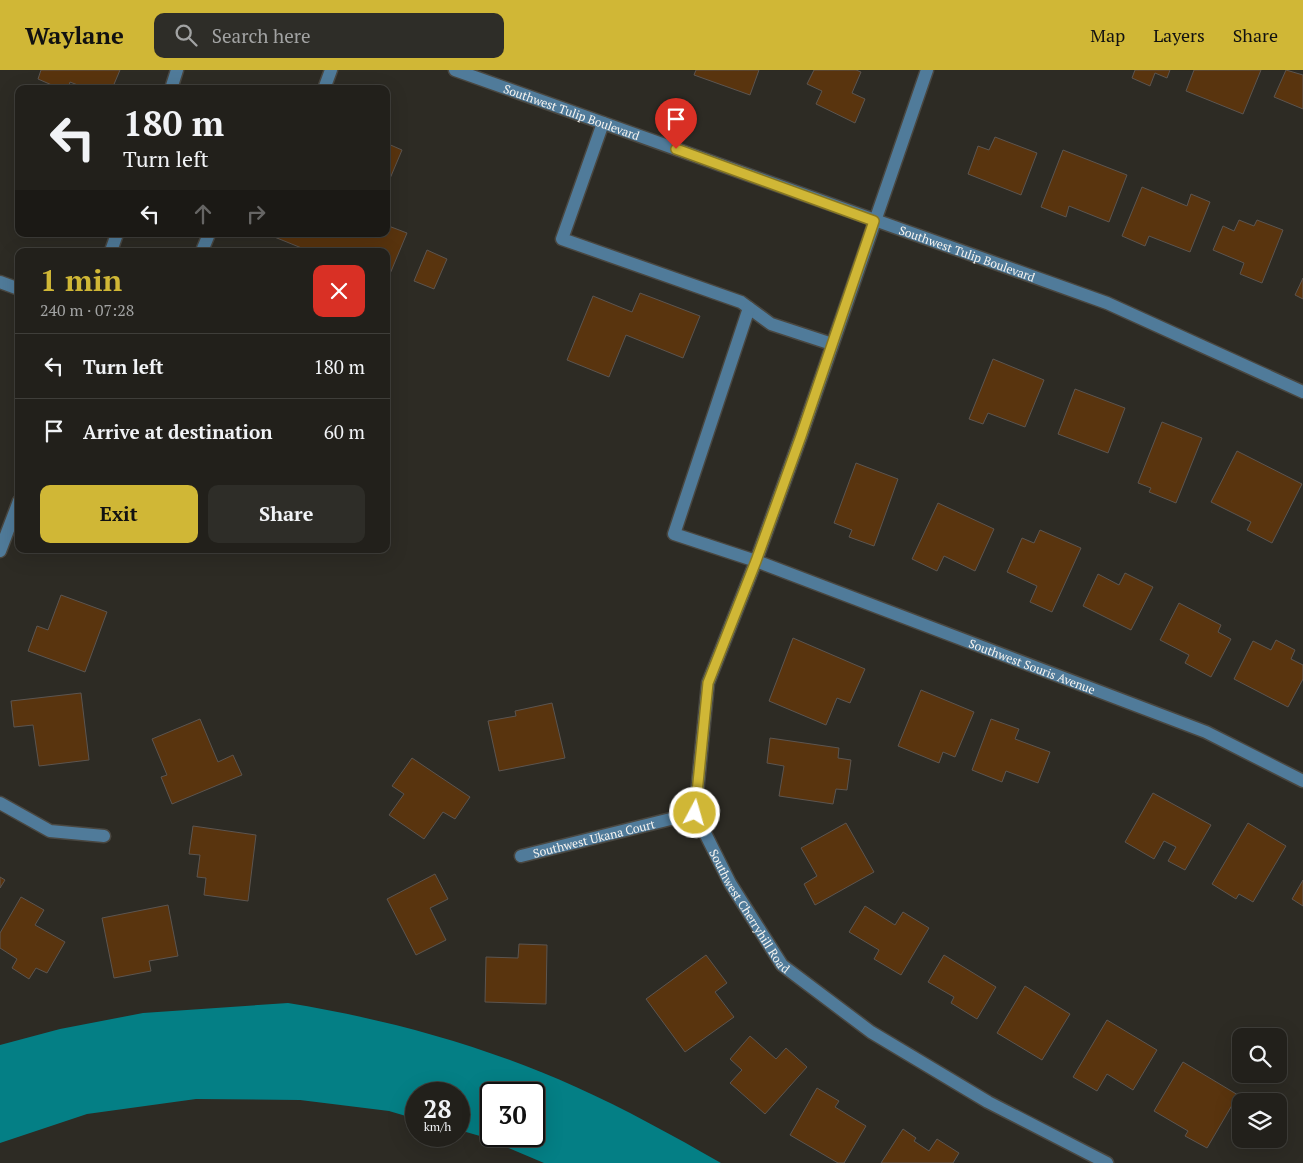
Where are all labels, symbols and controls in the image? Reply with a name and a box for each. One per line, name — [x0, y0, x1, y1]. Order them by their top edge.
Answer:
search box — [154, 13, 504, 58]
text: Waylane — [25, 19, 124, 51]
icon: search — [172, 21, 200, 49]
text: Search here — [212, 23, 311, 48]
text: Map — [1090, 23, 1125, 47]
text: Layers — [1153, 23, 1205, 47]
text: Share — [1233, 23, 1278, 47]
street label: Southwest Tulip Boulevard — [502, 81, 642, 143]
pin — [655, 98, 697, 149]
text: 180 m — [123, 100, 224, 146]
icon: left — [40, 105, 105, 170]
icon: arrive — [662, 105, 690, 133]
text: Turn left — [123, 144, 209, 173]
icon: left — [136, 200, 164, 228]
icon: ahead — [189, 200, 217, 228]
icon: right — [242, 200, 270, 228]
street label: Southwest Tulip Boulevard — [897, 222, 1038, 284]
text: 1 min — [40, 260, 122, 300]
button: close — [313, 265, 365, 317]
text: 240 m · 07:28 — [40, 299, 134, 321]
icon: left — [40, 352, 68, 380]
text: Turn left — [83, 354, 164, 379]
text: 180 m — [314, 354, 365, 379]
icon: arrive — [40, 417, 68, 445]
text: Arrive at destination — [83, 419, 272, 444]
text: 60 m — [324, 419, 365, 444]
button: Exit — [40, 485, 198, 543]
button: Share — [208, 485, 365, 543]
street label: Southwest Souris Avenue — [967, 635, 1098, 697]
position arrow — [668, 786, 720, 838]
street label: Southwest Ukana Court — [531, 816, 657, 860]
street label: Southwest Cherryhill Road — [707, 846, 793, 976]
map controls — [1232, 1028, 1287, 1148]
button: search — [1232, 1028, 1287, 1083]
speed limit sign: 30 — [480, 1082, 545, 1147]
text: 28 — [423, 1092, 452, 1125]
button: layers — [1232, 1093, 1287, 1148]
text: km/h — [424, 1119, 451, 1134]

